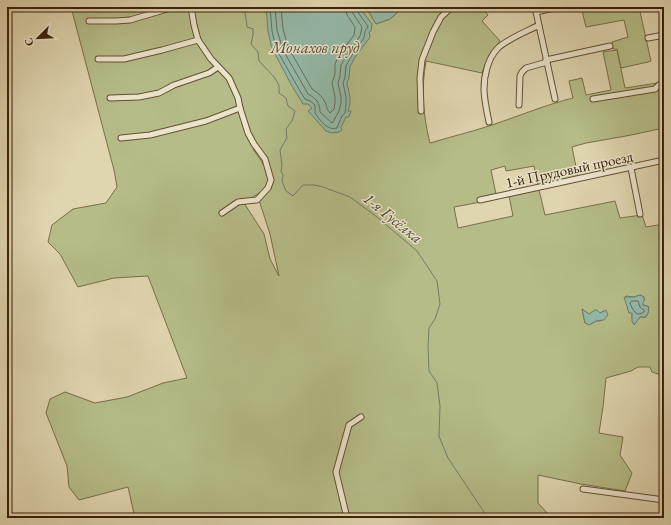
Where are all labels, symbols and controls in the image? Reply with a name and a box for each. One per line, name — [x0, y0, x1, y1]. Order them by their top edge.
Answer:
north arrow — [18, 18, 58, 58]
text: С — [21, 35, 37, 48]
water label: Монахов пруд — [269, 37, 360, 58]
street label: 1-й Прудовый проезд — [503, 146, 635, 192]
water label: 1-я Гусёлка — [359, 188, 427, 248]

